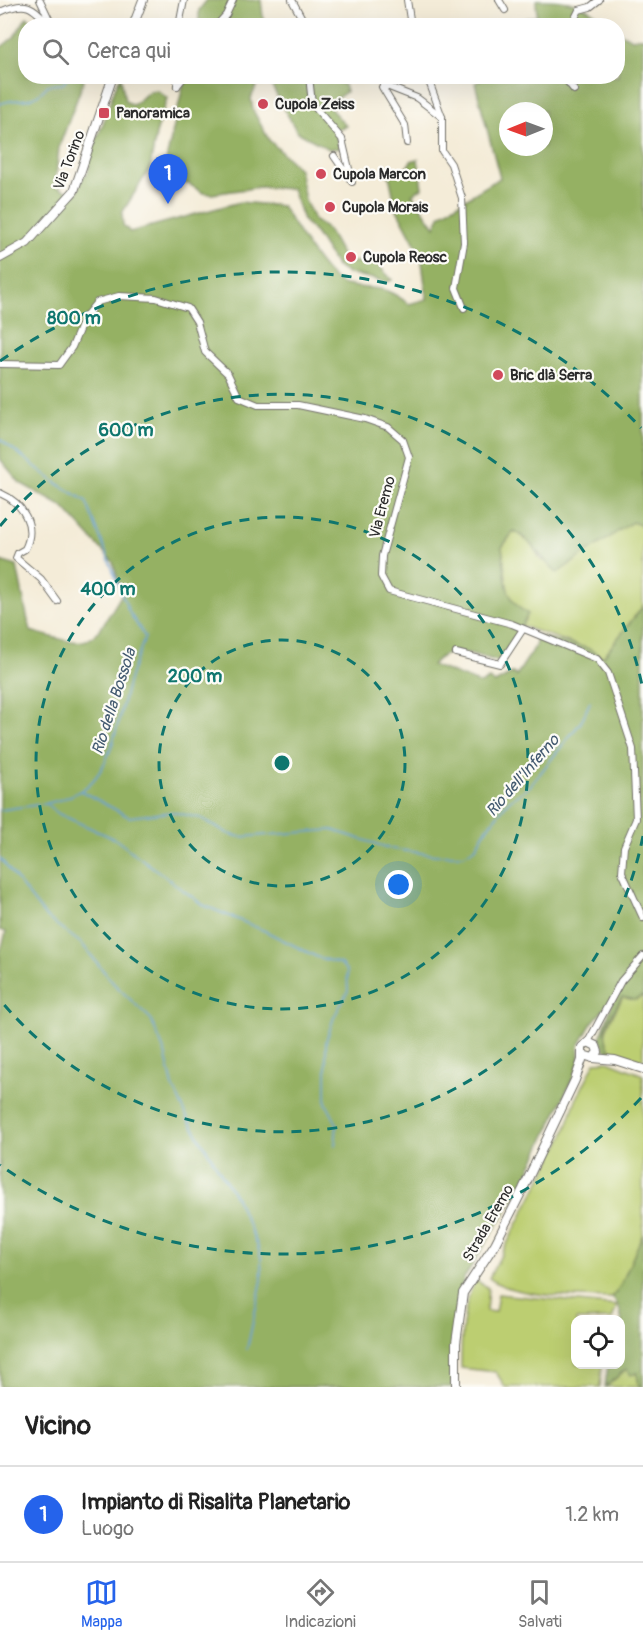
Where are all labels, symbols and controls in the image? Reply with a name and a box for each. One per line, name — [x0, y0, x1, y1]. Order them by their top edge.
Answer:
search box — [18, 18, 625, 84]
icon: search — [39, 35, 72, 68]
text: Cerca qui — [87, 37, 171, 65]
place label: Cupola Zeiss — [275, 95, 355, 114]
marker: Cupola Zeiss — [256, 97, 270, 111]
north arrow — [499, 102, 553, 156]
place label: Panoramica — [116, 104, 190, 123]
marker: Panoramica — [97, 106, 111, 120]
street label: Via Torino — [49, 128, 90, 193]
pin: 1 — [148, 154, 188, 204]
place label: Cupola Marcon — [333, 165, 426, 184]
marker: Cupola Marcon — [314, 167, 328, 181]
place label: Cupola Morais — [342, 198, 429, 217]
marker: Cupola Morais — [323, 200, 337, 214]
place label: Cupola Reosc — [363, 248, 448, 267]
marker: Cupola Reosc — [344, 250, 358, 264]
text: 800 m — [47, 307, 101, 330]
place label: Bric dlà Serra — [510, 366, 592, 385]
marker: Bric dlà Serra — [491, 368, 505, 382]
text: 600 m — [99, 419, 153, 442]
street label: Via Eremo — [365, 474, 400, 540]
text: 400 m — [81, 578, 135, 601]
water label: Rio della Bossola — [87, 644, 141, 757]
text: 200 m — [168, 665, 222, 688]
water label: Rio dell'Inferno — [482, 730, 565, 821]
centre of rings — [272, 753, 292, 773]
your location — [384, 870, 413, 899]
street label: Strada Eremo — [459, 1181, 518, 1265]
map controls — [571, 1315, 625, 1369]
button: locate — [571, 1315, 625, 1369]
text: Vicino — [24, 1410, 91, 1442]
text: Impianto di Risalita Planetario — [81, 1488, 350, 1516]
text: 1 — [40, 1502, 47, 1527]
text: 1.2 km — [565, 1502, 619, 1527]
text: Luogo — [81, 1516, 134, 1541]
tab: Mappa — [81, 1576, 123, 1632]
tab: Indicazioni — [285, 1576, 356, 1632]
tab: Salvati — [518, 1576, 562, 1632]

